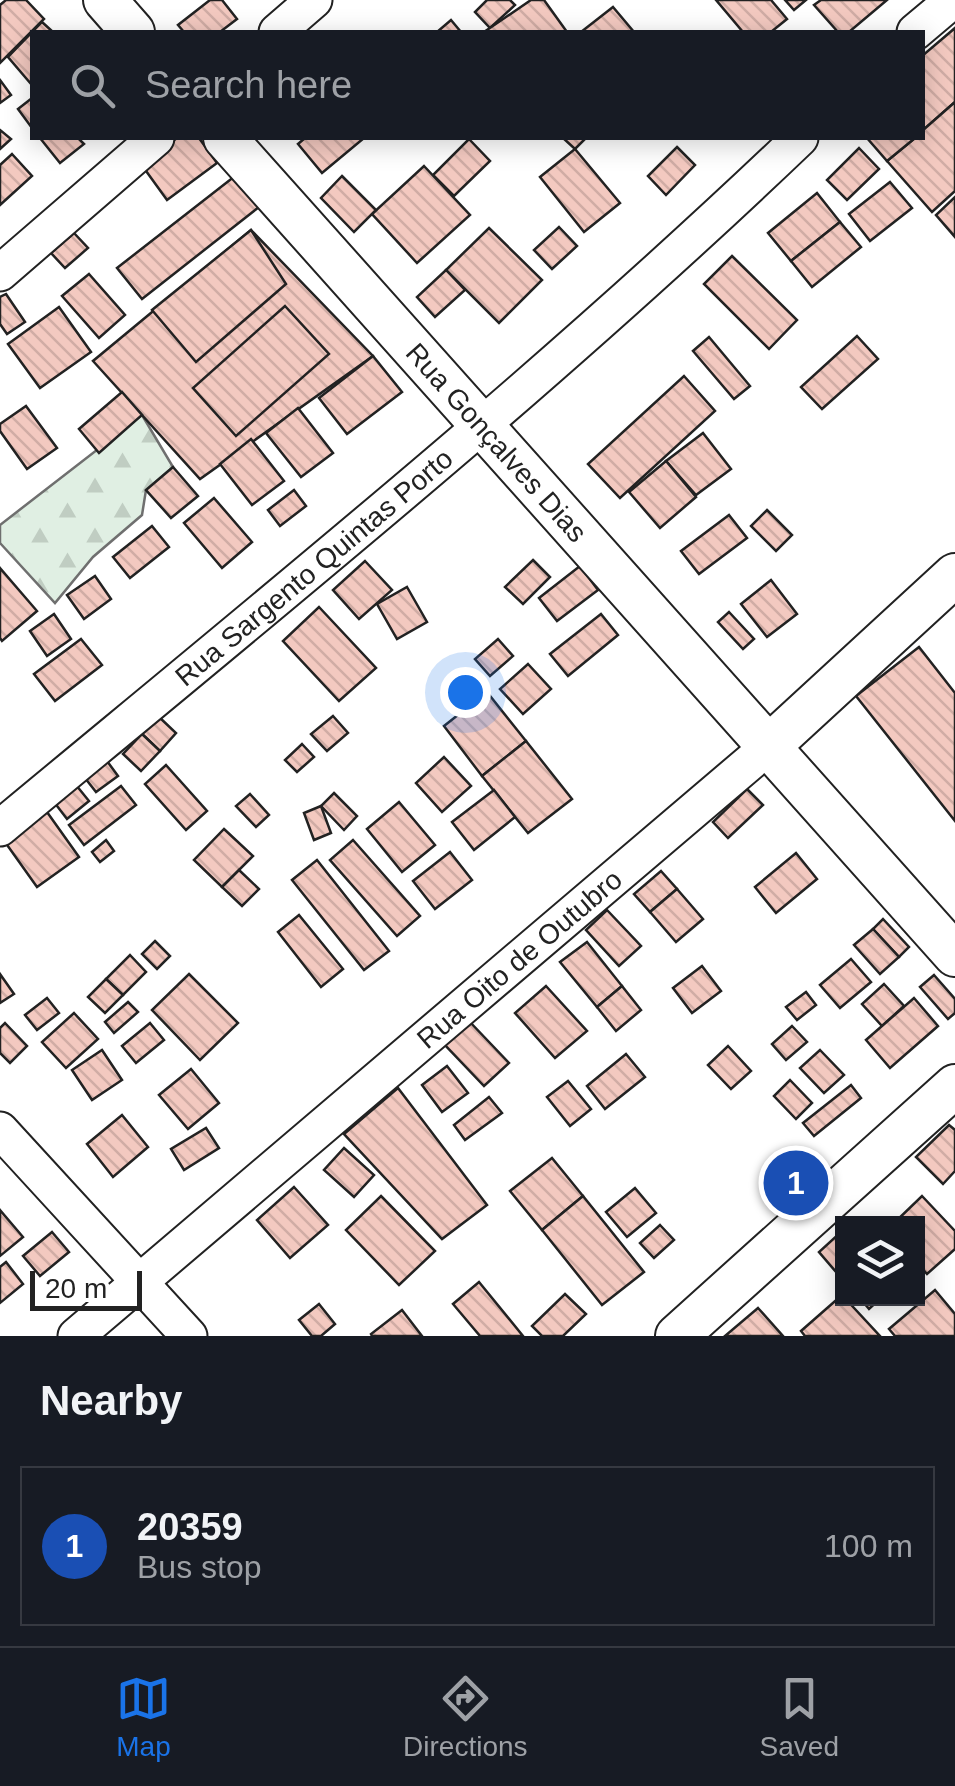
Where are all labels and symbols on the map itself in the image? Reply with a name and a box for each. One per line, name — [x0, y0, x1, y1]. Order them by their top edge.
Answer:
street label: Rua Gonçalves Dias — [400, 337, 593, 548]
street label: Rua Sargento Quintas Porto — [169, 443, 459, 692]
your location — [440, 667, 491, 718]
street label: Rua Oito de Outubro — [411, 864, 628, 1055]
pin: 1 — [764, 1146, 828, 1220]
scale bar — [30, 1266, 142, 1310]

